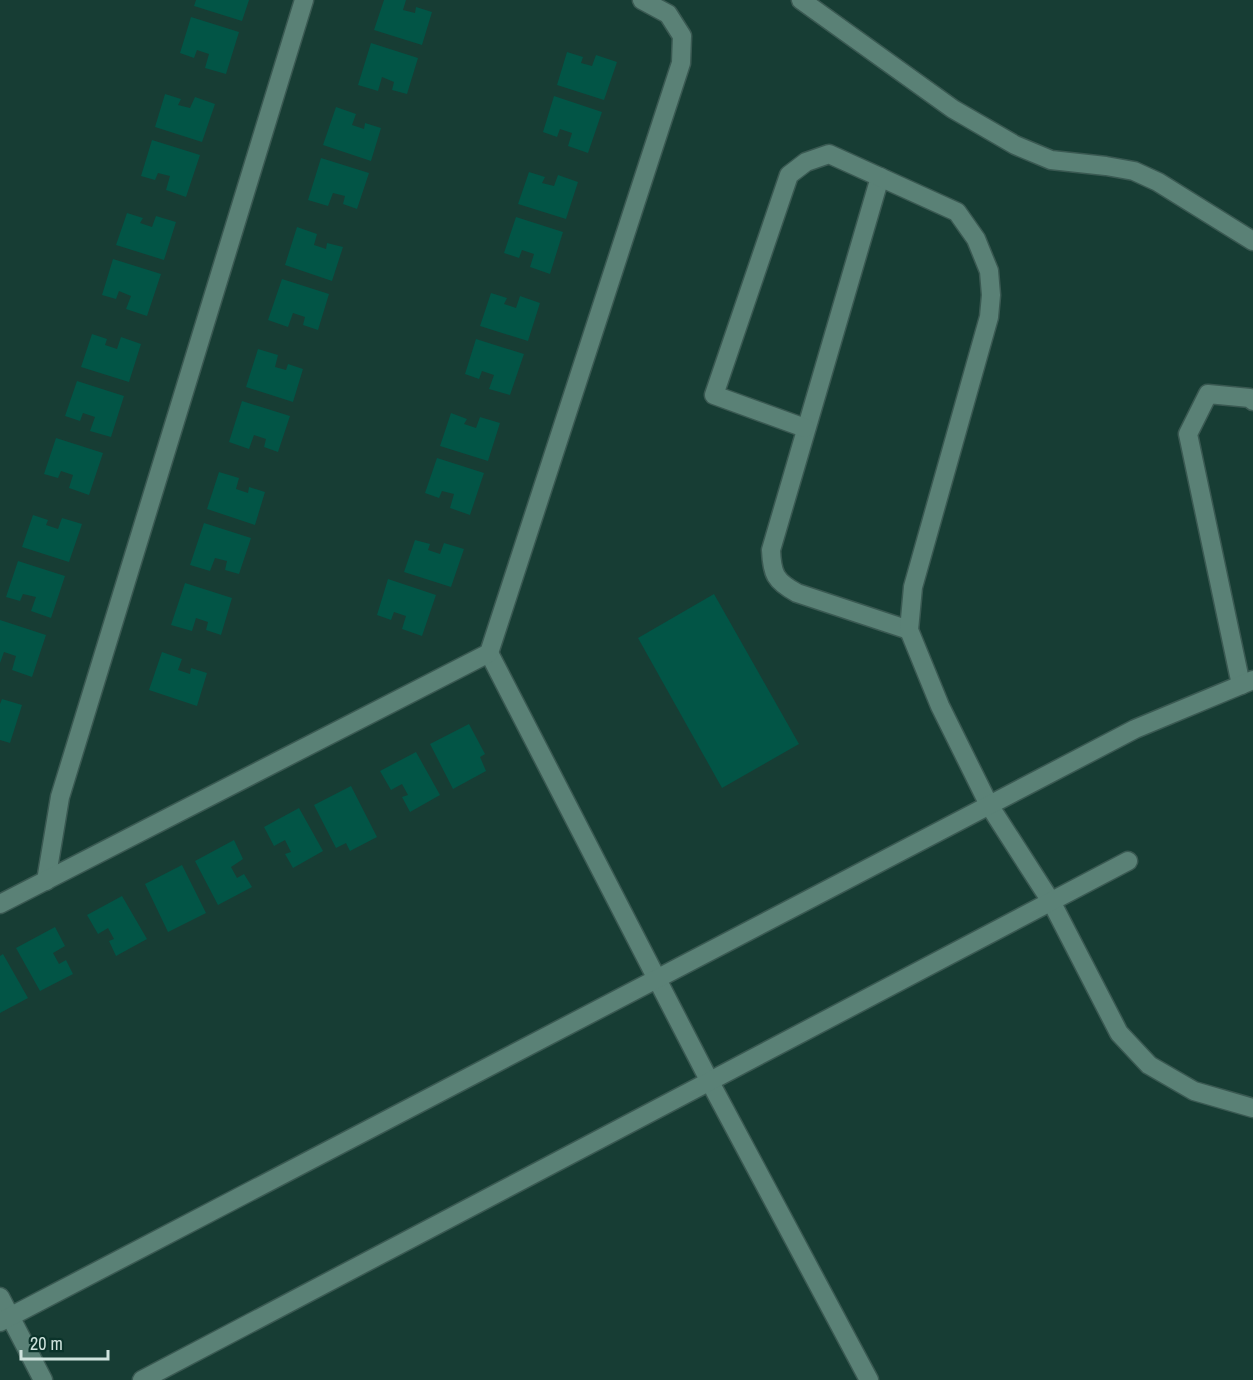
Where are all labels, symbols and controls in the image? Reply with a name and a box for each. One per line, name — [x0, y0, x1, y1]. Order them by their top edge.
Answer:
scale bar — [21, 1323, 108, 1361]
text: 20 m — [30, 1331, 63, 1356]

